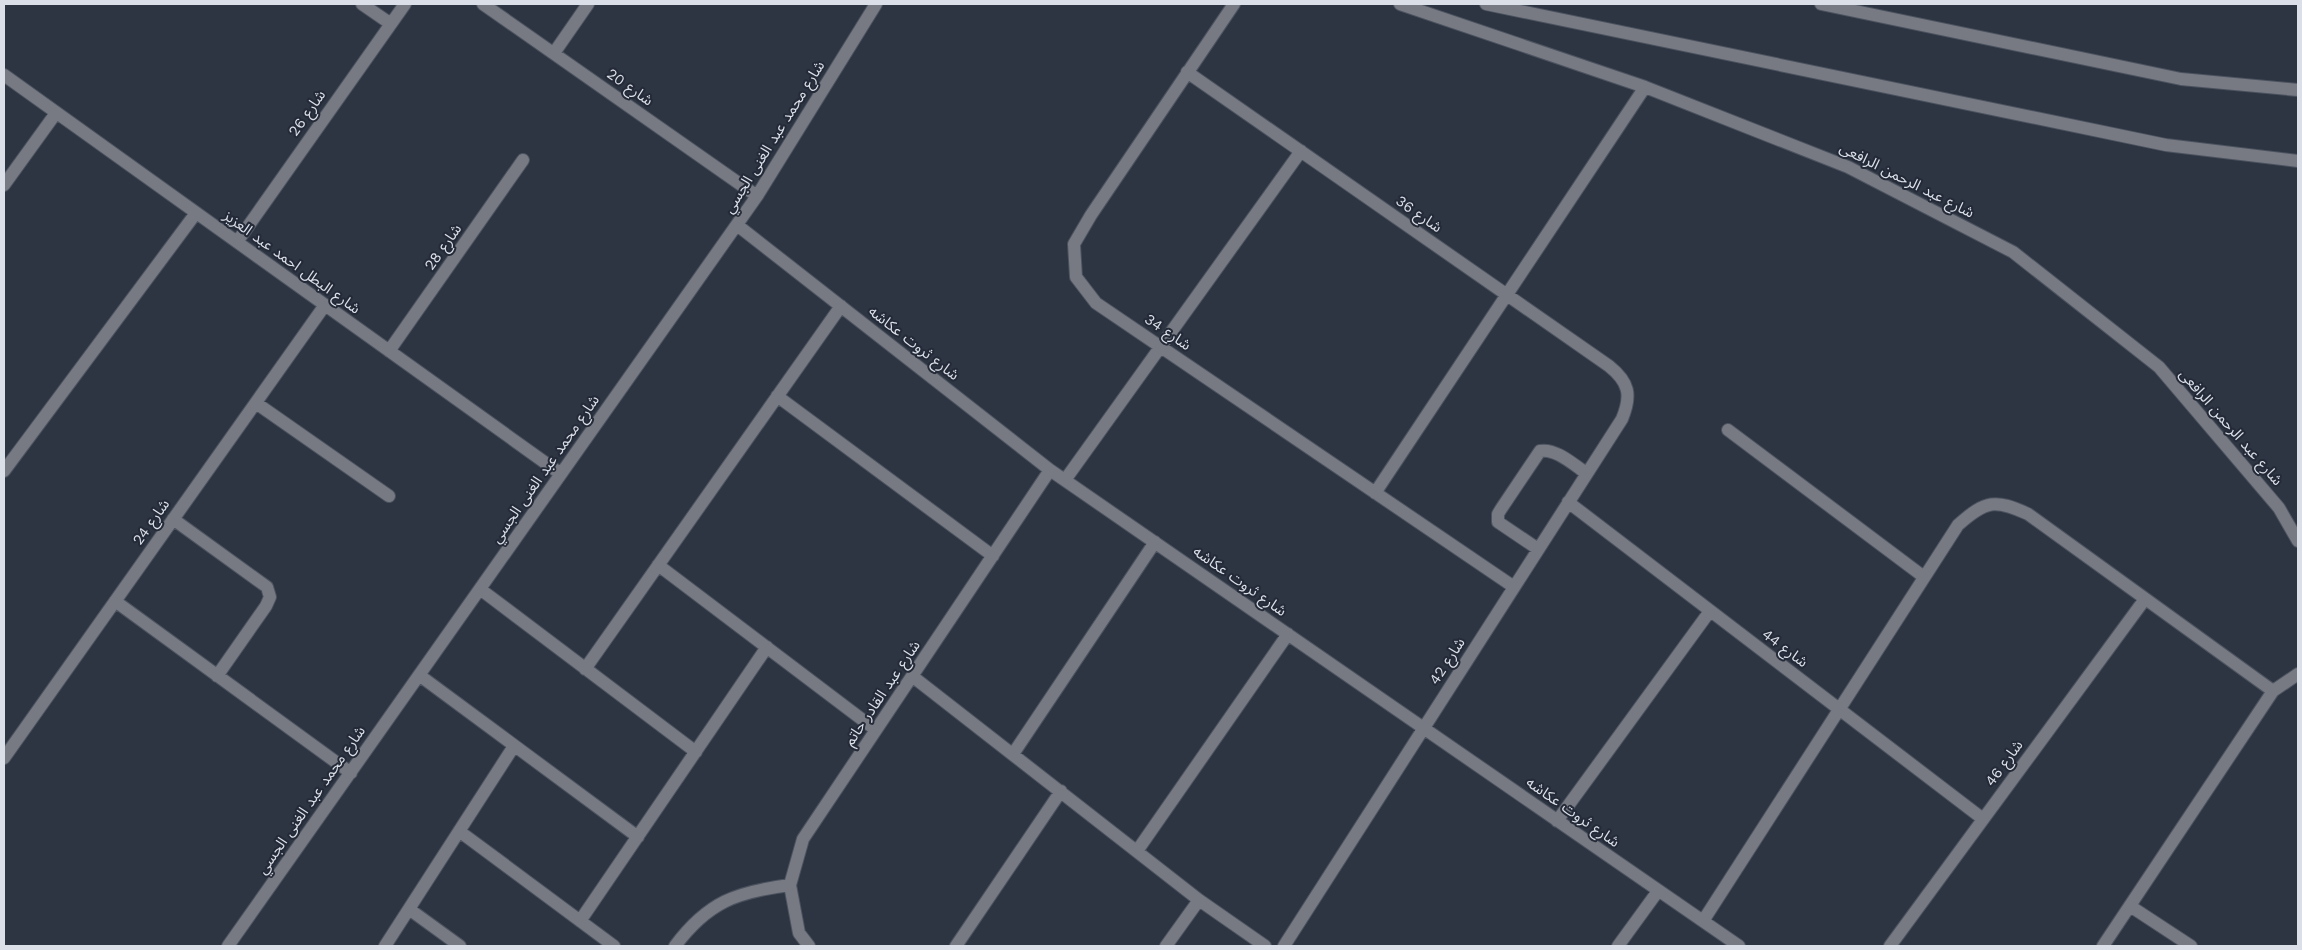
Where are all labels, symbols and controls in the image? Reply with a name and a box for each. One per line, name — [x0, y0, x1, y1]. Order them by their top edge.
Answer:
street label: شارع محمد عبد الغنى الجسي — [720, 57, 831, 218]
street label: شارع 20 — [602, 65, 657, 112]
street label: شارع 26 — [285, 86, 332, 141]
street label: شارع عبد الرحمن الرافعى — [1835, 138, 1978, 225]
street label: شارع 36 — [1391, 192, 1446, 239]
street label: شارع البطل احمد عبد العزيز — [217, 206, 364, 320]
street label: شارع 28 — [421, 220, 468, 275]
street label: شارع ثروت عكاشه — [863, 302, 963, 386]
street label: شارع 34 — [1140, 310, 1195, 357]
street label: شارع عبد الرحمن الرافعى — [2173, 365, 2287, 491]
street label: شارع محمد عبد الغنى الجسي — [487, 391, 606, 548]
street label: شارع 24 — [129, 495, 176, 550]
street label: شارع ثروت عكاشه — [1188, 542, 1290, 623]
street label: شارع 44 — [1757, 625, 1812, 674]
street label: شارع 42 — [1425, 634, 1471, 689]
street label: شارع عبد القادر حاتم — [840, 637, 927, 751]
street label: شارع محمد عبد الغنى الجسي — [253, 722, 372, 879]
street label: شارع 46 — [1981, 736, 2029, 791]
street label: شارع ثروت عكاشه — [1521, 773, 1623, 854]

